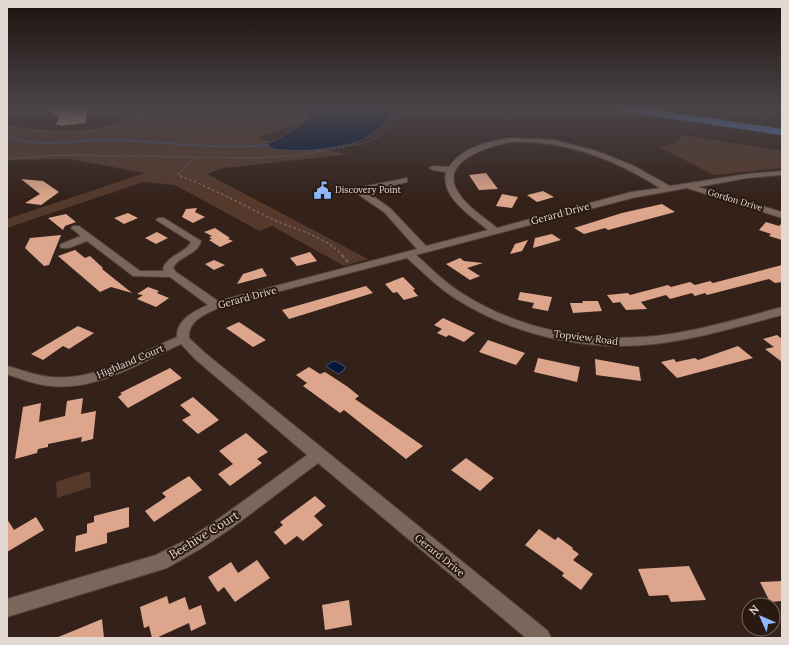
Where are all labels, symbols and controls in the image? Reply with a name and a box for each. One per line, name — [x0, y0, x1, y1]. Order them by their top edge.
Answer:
public building icon: Discovery Point — [312, 180, 332, 200]
place label: Discovery Point — [335, 184, 401, 195]
street label: Gordon Drive — [706, 186, 764, 213]
street label: Gerard Drive — [529, 199, 592, 228]
street label: Gerard Drive — [216, 283, 279, 312]
street label: Topview Road — [553, 327, 619, 348]
street label: Highland Court — [95, 341, 166, 382]
street label: Beehive Court — [166, 507, 242, 562]
street label: Gerard Drive — [412, 531, 468, 580]
north arrow — [741, 597, 781, 637]
text: N — [746, 602, 762, 618]

